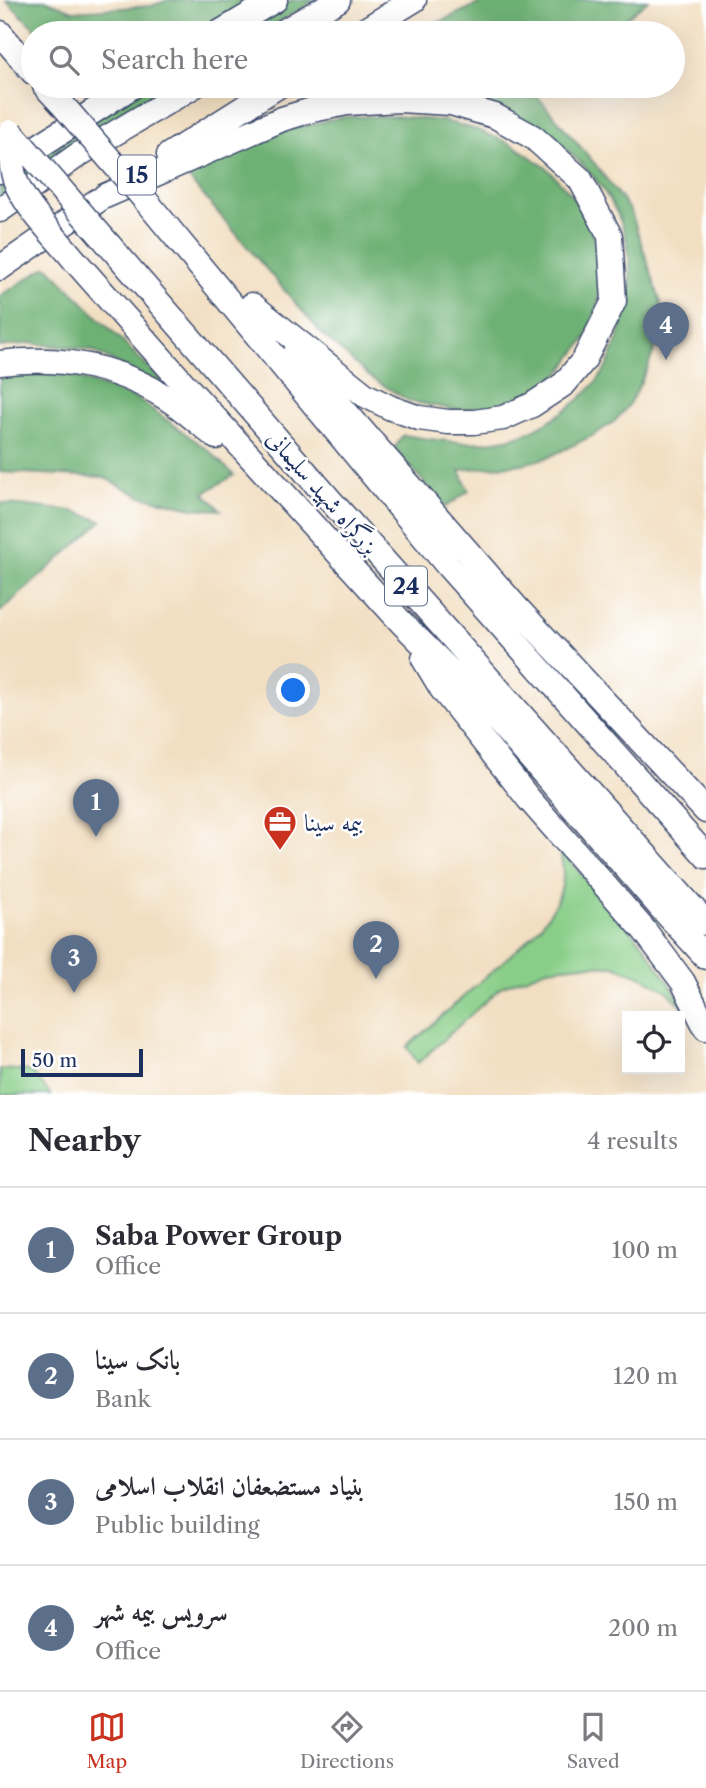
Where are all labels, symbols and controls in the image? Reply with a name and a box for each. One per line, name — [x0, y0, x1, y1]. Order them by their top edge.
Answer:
search box — [21, 21, 685, 98]
icon: search — [45, 41, 83, 79]
text: Search here — [101, 44, 248, 76]
road number: 15 — [118, 156, 156, 194]
pin: 4 — [643, 302, 689, 360]
street label: بزرگراه شهید سلیمانی — [260, 423, 386, 561]
road number: 24 — [385, 566, 427, 606]
your location — [276, 673, 310, 707]
pin: 1 — [73, 779, 119, 837]
office icon: بیمه سینا — [261, 803, 299, 852]
place label: بیمه سینا — [304, 808, 363, 837]
pin: 2 — [353, 921, 399, 979]
pin: 3 — [51, 935, 97, 993]
map controls — [622, 1011, 685, 1074]
button: locate — [622, 1011, 685, 1074]
scale bar — [21, 1046, 144, 1078]
text: 50 m — [32, 1049, 77, 1072]
text: Nearby — [28, 1122, 141, 1159]
text: 4 results — [587, 1127, 678, 1155]
text: Saba Power Group — [95, 1220, 342, 1252]
text: 1 — [46, 1236, 56, 1264]
text: 100 m — [612, 1236, 678, 1264]
text: Office — [95, 1252, 161, 1280]
text: بانک سینا — [95, 1344, 180, 1376]
text: 2 — [44, 1362, 58, 1390]
text: 120 m — [613, 1362, 678, 1390]
text: Bank — [95, 1385, 151, 1413]
text: بنیاد مستضعفان انقلاب اسلامی — [95, 1470, 364, 1502]
text: 3 — [45, 1488, 58, 1516]
text: 150 m — [614, 1488, 678, 1516]
text: Public building — [95, 1511, 260, 1539]
text: سرویس بیمه شهر — [95, 1596, 228, 1628]
text: 4 — [44, 1614, 58, 1642]
text: 200 m — [608, 1614, 678, 1642]
text: Office — [95, 1637, 161, 1665]
tab: Map — [86, 1708, 127, 1773]
tab: Directions — [300, 1708, 394, 1773]
tab: Saved — [567, 1708, 620, 1773]

